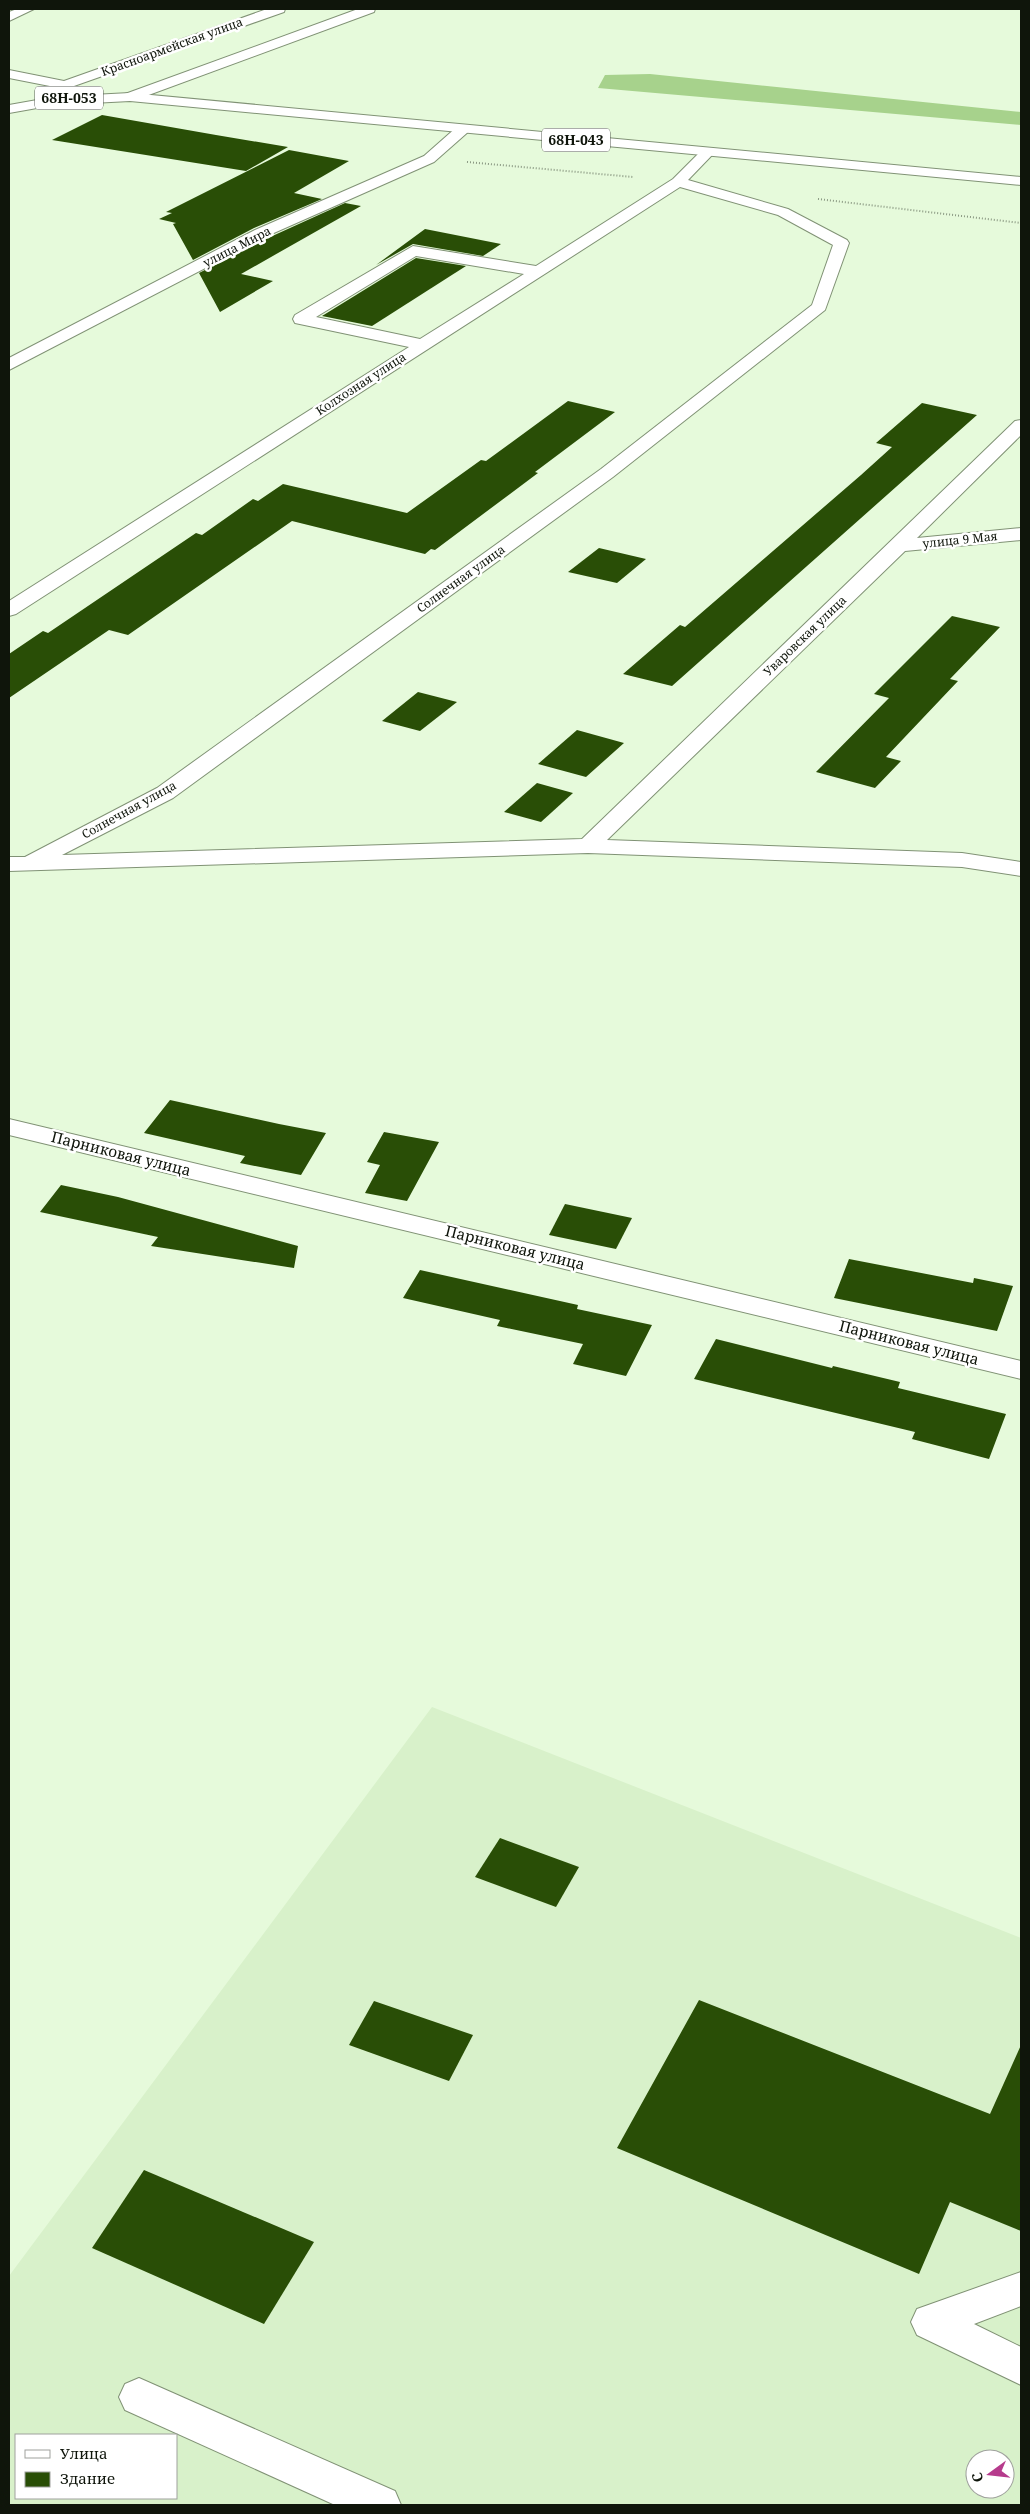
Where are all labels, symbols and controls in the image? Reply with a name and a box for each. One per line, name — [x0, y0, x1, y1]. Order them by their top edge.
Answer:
street label: Красноармейская улица — [99, 13, 245, 80]
road number: 68Н-053 — [35, 86, 103, 110]
road number: 68Н-043 — [542, 128, 610, 152]
street label: улица Мира — [200, 222, 274, 271]
street label: Колхозная улица — [312, 348, 409, 419]
street label: улица 9 Мая — [922, 527, 998, 552]
street label: Солнечная улица — [413, 541, 509, 617]
street label: Уваровская улица — [759, 591, 850, 680]
street label: Солнечная улица — [78, 776, 179, 843]
street label: Парниковая улица — [49, 1126, 193, 1180]
street label: Парниковая улица — [443, 1220, 587, 1274]
street label: Парниковая улица — [837, 1315, 981, 1369]
legend — [15, 2434, 178, 2499]
text: Улица — [60, 2443, 108, 2463]
north arrow — [965, 2449, 1015, 2499]
text: Здание — [60, 2468, 115, 2488]
text: С — [967, 2471, 987, 2484]

